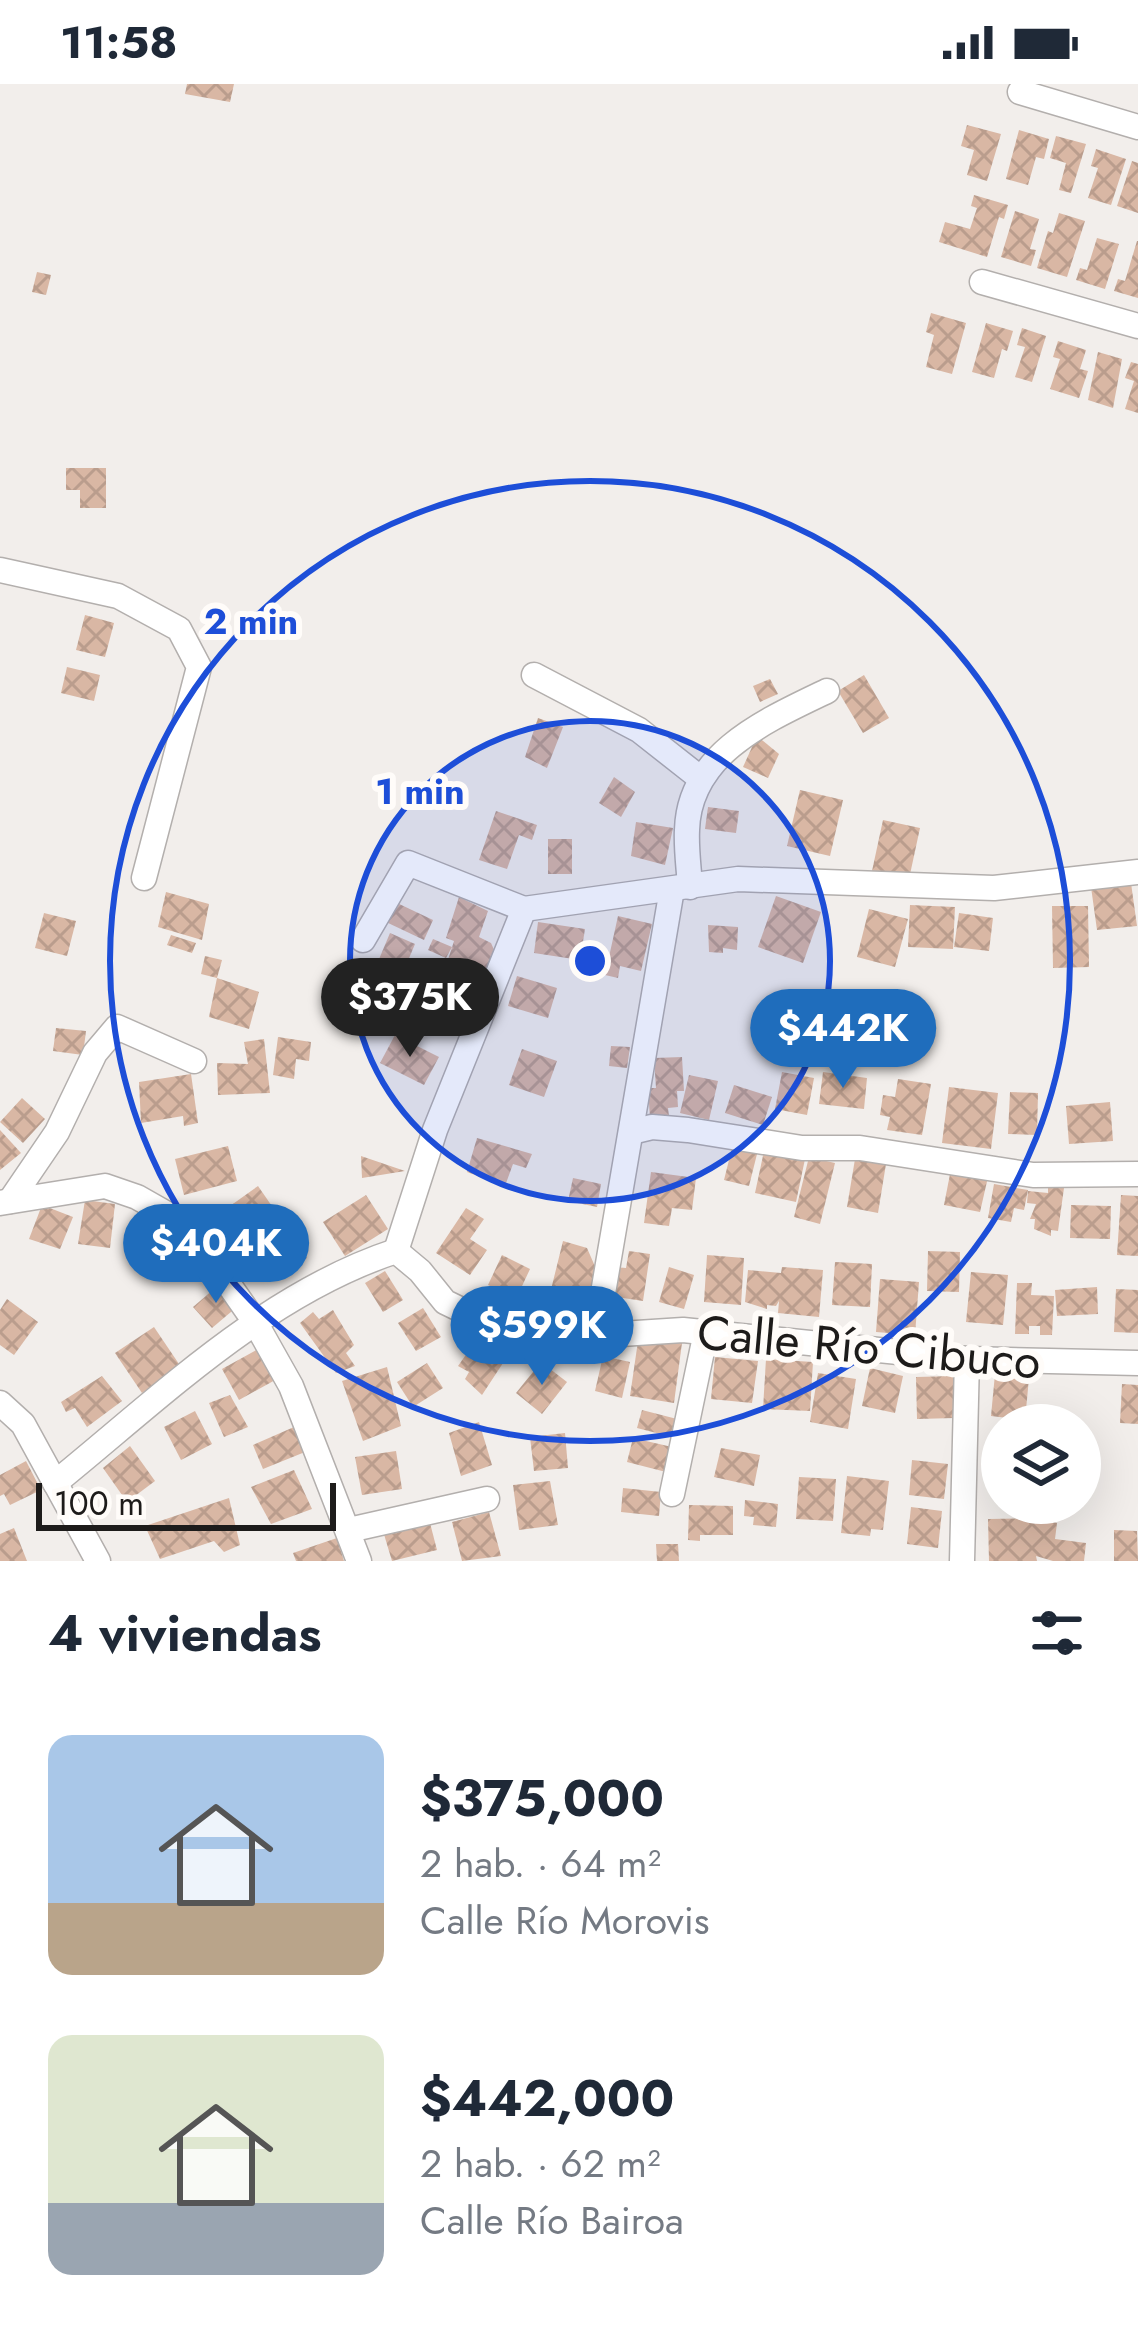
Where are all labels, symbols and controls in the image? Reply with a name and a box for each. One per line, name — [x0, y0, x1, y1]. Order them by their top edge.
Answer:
text: 11:58 — [60, 10, 178, 75]
text: 2 min — [204, 595, 298, 647]
text: 1 min — [375, 765, 465, 817]
centre of rings — [569, 940, 611, 982]
pin: $375K — [326, 958, 494, 1060]
text: $375K — [348, 968, 472, 1025]
pin: $442K — [759, 989, 927, 1091]
text: $442K — [777, 999, 909, 1056]
pin: $404K — [132, 1204, 300, 1306]
text: $404K — [150, 1214, 282, 1271]
pin: $599K — [458, 1286, 626, 1388]
text: $599K — [478, 1296, 606, 1353]
street label: Calle Río Cibuco — [695, 1298, 1043, 1396]
map controls — [981, 1404, 1101, 1524]
button: layers — [981, 1404, 1101, 1524]
scale bar — [36, 1477, 336, 1530]
text: 100 m — [54, 1480, 144, 1527]
text: 4 viviendas — [48, 1596, 322, 1670]
icon: filters — [1024, 1600, 1090, 1666]
text: $375,000 — [420, 1761, 664, 1835]
icon: home — [144, 1783, 288, 1927]
text: 2 hab. · 64 m² — [420, 1835, 661, 1892]
text: Calle Río Morovis — [420, 1892, 710, 1949]
text: $442,000 — [420, 2061, 674, 2135]
icon: home — [144, 2083, 288, 2227]
text: 2 hab. · 62 m² — [420, 2135, 660, 2192]
text: Calle Río Bairoa — [420, 2192, 684, 2249]

